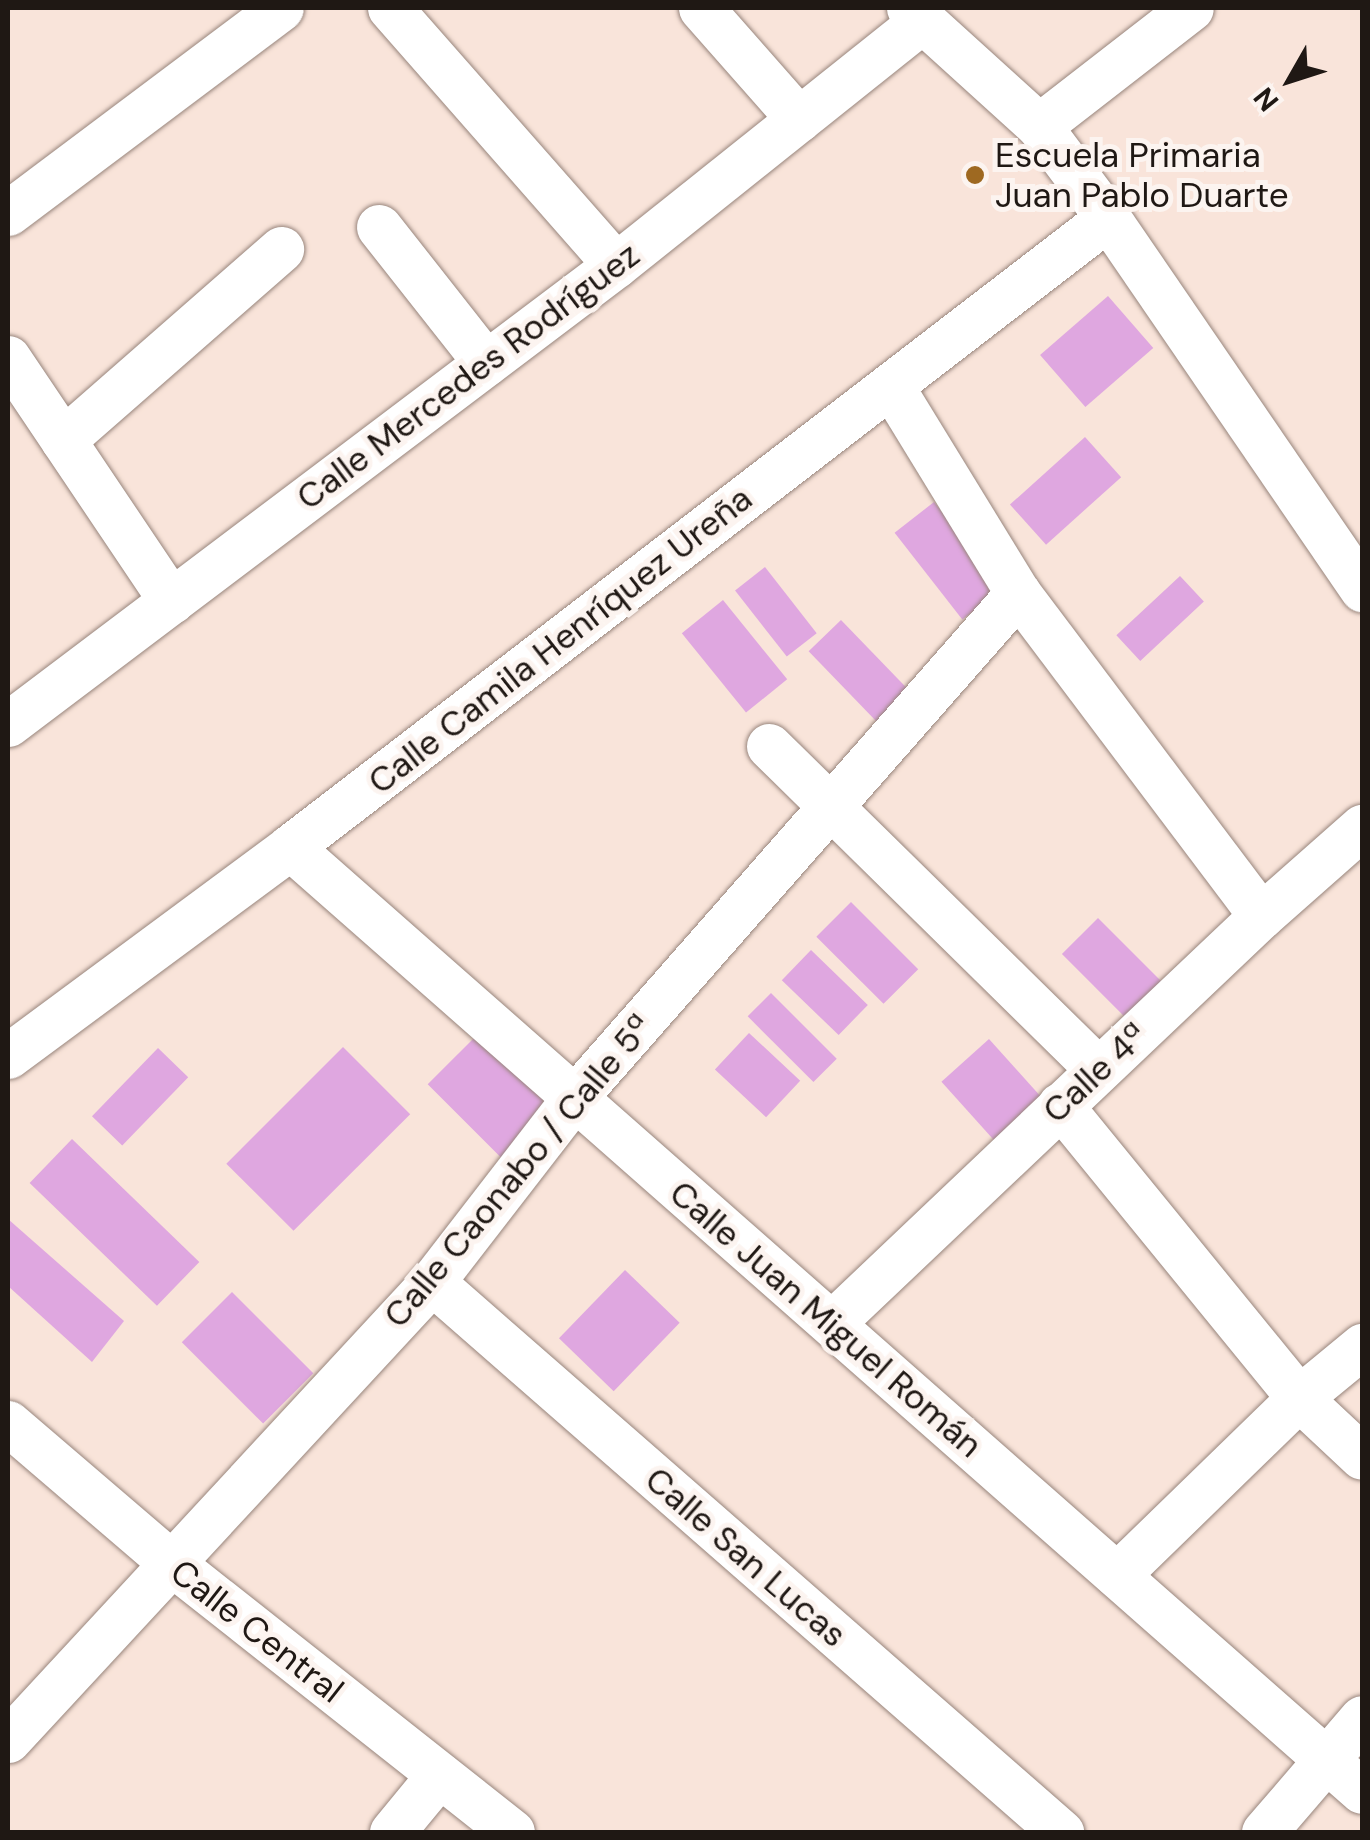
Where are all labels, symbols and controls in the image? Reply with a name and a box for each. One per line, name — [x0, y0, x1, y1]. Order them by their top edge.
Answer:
north arrow — [1240, 30, 1340, 130]
text: N — [1245, 80, 1287, 119]
place label: Escuela Primaria Juan Pablo Duarte — [995, 134, 1289, 216]
marker: Escuela Primaria Juan Pablo Duarte — [964, 164, 986, 186]
street label: Calle Mercedes Rodríguez — [289, 234, 647, 518]
street label: Calle Camila Henríquez Ureña — [360, 477, 760, 803]
street label: Calle Caonabo / Calle 5ª — [375, 1006, 661, 1336]
street label: Calle 4ª — [1034, 1014, 1156, 1132]
street label: Calle Juan Miguel Román — [661, 1172, 991, 1466]
street label: Calle San Lucas — [637, 1458, 855, 1656]
street label: Calle Central — [162, 1551, 352, 1711]

